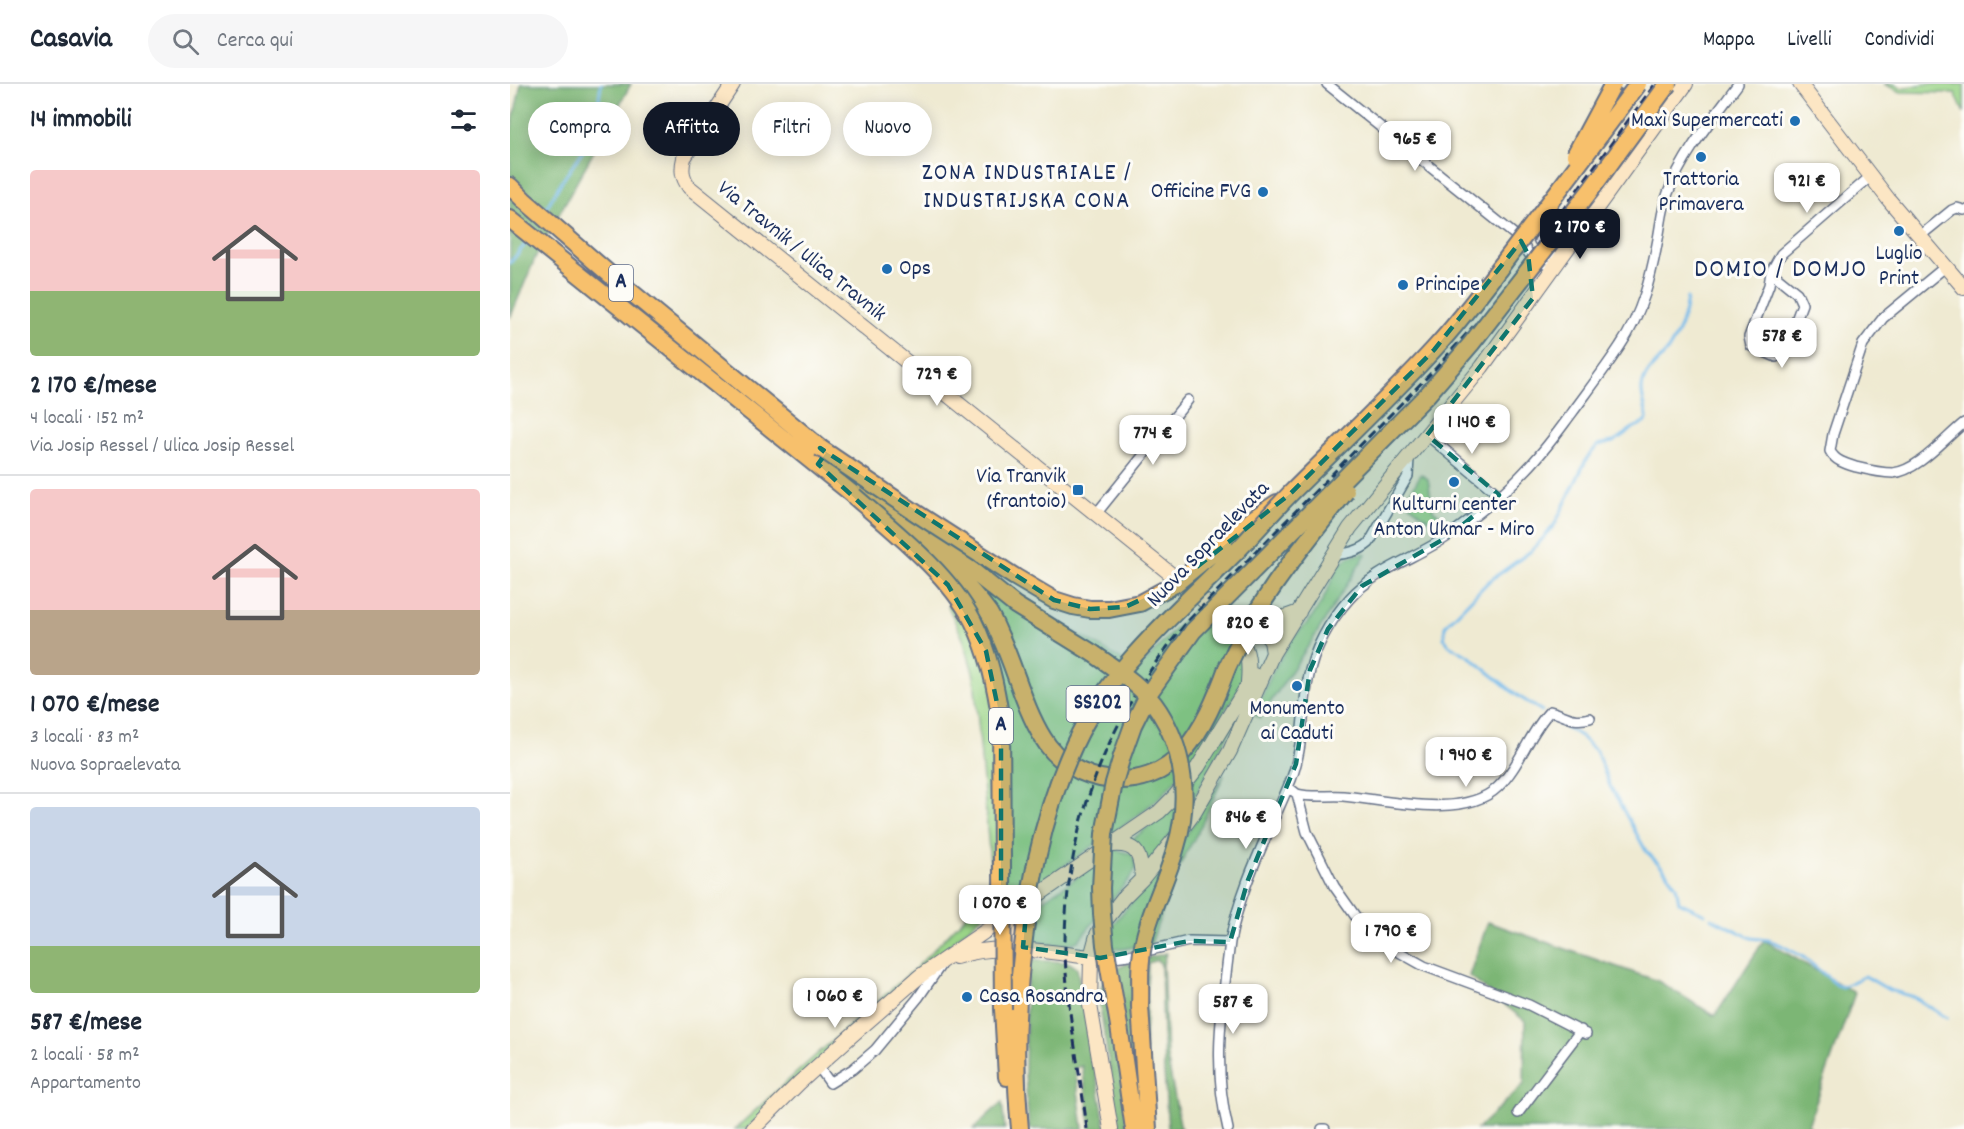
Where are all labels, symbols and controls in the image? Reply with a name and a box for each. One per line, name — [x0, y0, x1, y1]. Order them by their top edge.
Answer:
search box — [148, 14, 568, 68]
text: Casavia — [30, 21, 112, 61]
icon: search — [169, 25, 202, 58]
text: Cerca qui — [217, 26, 293, 57]
text: Mappa — [1703, 26, 1754, 56]
text: Livelli — [1787, 26, 1832, 56]
text: Condividi — [1865, 26, 1934, 56]
text: 14 immobili — [30, 102, 131, 139]
chip: Compra — [528, 102, 631, 156]
chip: Affitta — [643, 102, 740, 156]
chip: Filtri — [752, 102, 831, 156]
chip: Nuovo — [843, 102, 932, 156]
icon: filters — [447, 104, 480, 137]
place label: Maxì Supermercati — [1631, 106, 1783, 137]
marker: Maxì Supermercati — [1788, 114, 1802, 128]
pin: 965 € — [1373, 121, 1457, 172]
text: 965 € — [1393, 126, 1437, 154]
marker: Trattoria Primavera — [1694, 150, 1708, 164]
district label: ZONA INDUSTRIALE / INDUSTRIJSKA CONA — [922, 157, 1132, 219]
pin: 921 € — [1765, 163, 1849, 214]
place label: Trattoria Primavera — [1659, 165, 1744, 221]
text: 921 € — [1788, 168, 1826, 196]
street label: Via Travnik / Ulica Travnik — [710, 174, 892, 330]
place label: Officine FVG — [1151, 177, 1251, 208]
marker: Officine FVG — [1256, 185, 1270, 199]
icon: home — [201, 209, 309, 317]
pin: 2 170 € — [1525, 209, 1635, 260]
text: 2 170 € — [1554, 214, 1606, 242]
marker: Luglio Print — [1892, 224, 1906, 238]
place label: Luglio Print — [1875, 239, 1923, 295]
district label: DOMIO / DOMJO — [1694, 252, 1868, 289]
place label: Ops — [899, 254, 931, 285]
marker: Ops — [880, 262, 894, 276]
road number: A — [609, 265, 633, 301]
place label: Principe — [1415, 270, 1480, 301]
marker: Principe — [1396, 278, 1410, 292]
pin: 578 € — [1740, 318, 1824, 369]
text: 578 € — [1762, 323, 1802, 351]
pin: 729 € — [895, 356, 979, 407]
text: 729 € — [916, 361, 958, 389]
text: 2 170 €/mese — [30, 368, 157, 405]
pin: 1 140 € — [1417, 404, 1527, 455]
text: 4 locali · 152 m² — [30, 405, 144, 433]
text: 1 140 € — [1448, 409, 1496, 437]
pin: 774 € — [1111, 415, 1195, 466]
text: 774 € — [1133, 420, 1173, 448]
text: Via Josip Ressel / Ulica Josip Ressel — [30, 433, 294, 461]
place label: Via Tranvik (frantoio) — [976, 462, 1066, 518]
street label: Nuova Sopraelevata — [1140, 474, 1278, 615]
marker: Kulturni center Anton Ukmar - Miro — [1447, 475, 1461, 489]
marker: Via Tranvik (frantoio) — [1071, 483, 1085, 497]
place label: Kulturni center Anton Ukmar - Miro — [1374, 490, 1534, 546]
icon: home — [201, 528, 309, 636]
pin: 820 € — [1206, 605, 1290, 656]
text: 820 € — [1226, 610, 1270, 638]
marker: Monumento ai Caduti — [1290, 679, 1304, 693]
road number: SS202 — [1066, 686, 1130, 722]
text: 1 070 €/mese — [30, 687, 160, 724]
place label: Monumento ai Caduti — [1249, 694, 1345, 750]
road number: A — [989, 708, 1013, 744]
text: 3 locali · 83 m² — [30, 724, 139, 752]
pin: 1 940 € — [1411, 737, 1521, 788]
text: 1 940 € — [1439, 742, 1493, 770]
text: Nuova Sopraelevata — [30, 752, 180, 780]
pin: 846 € — [1204, 799, 1288, 850]
text: 846 € — [1225, 804, 1267, 832]
icon: home — [201, 846, 309, 954]
pin: 1 070 € — [945, 885, 1055, 936]
text: 1 070 € — [973, 890, 1027, 918]
pin: 1 790 € — [1336, 913, 1446, 964]
text: 1 790 € — [1365, 918, 1417, 946]
pin: 1 060 € — [780, 978, 890, 1029]
place label: Casa Rosandra — [979, 982, 1105, 1013]
text: 1 060 € — [807, 983, 863, 1011]
pin: 587 € — [1191, 984, 1275, 1035]
text: 587 € — [1213, 989, 1253, 1017]
marker: Casa Rosandra — [960, 990, 974, 1004]
text: 587 €/mese — [30, 1005, 142, 1042]
text: 2 locali · 58 m² — [30, 1042, 139, 1070]
text: Appartamento — [30, 1070, 141, 1098]

